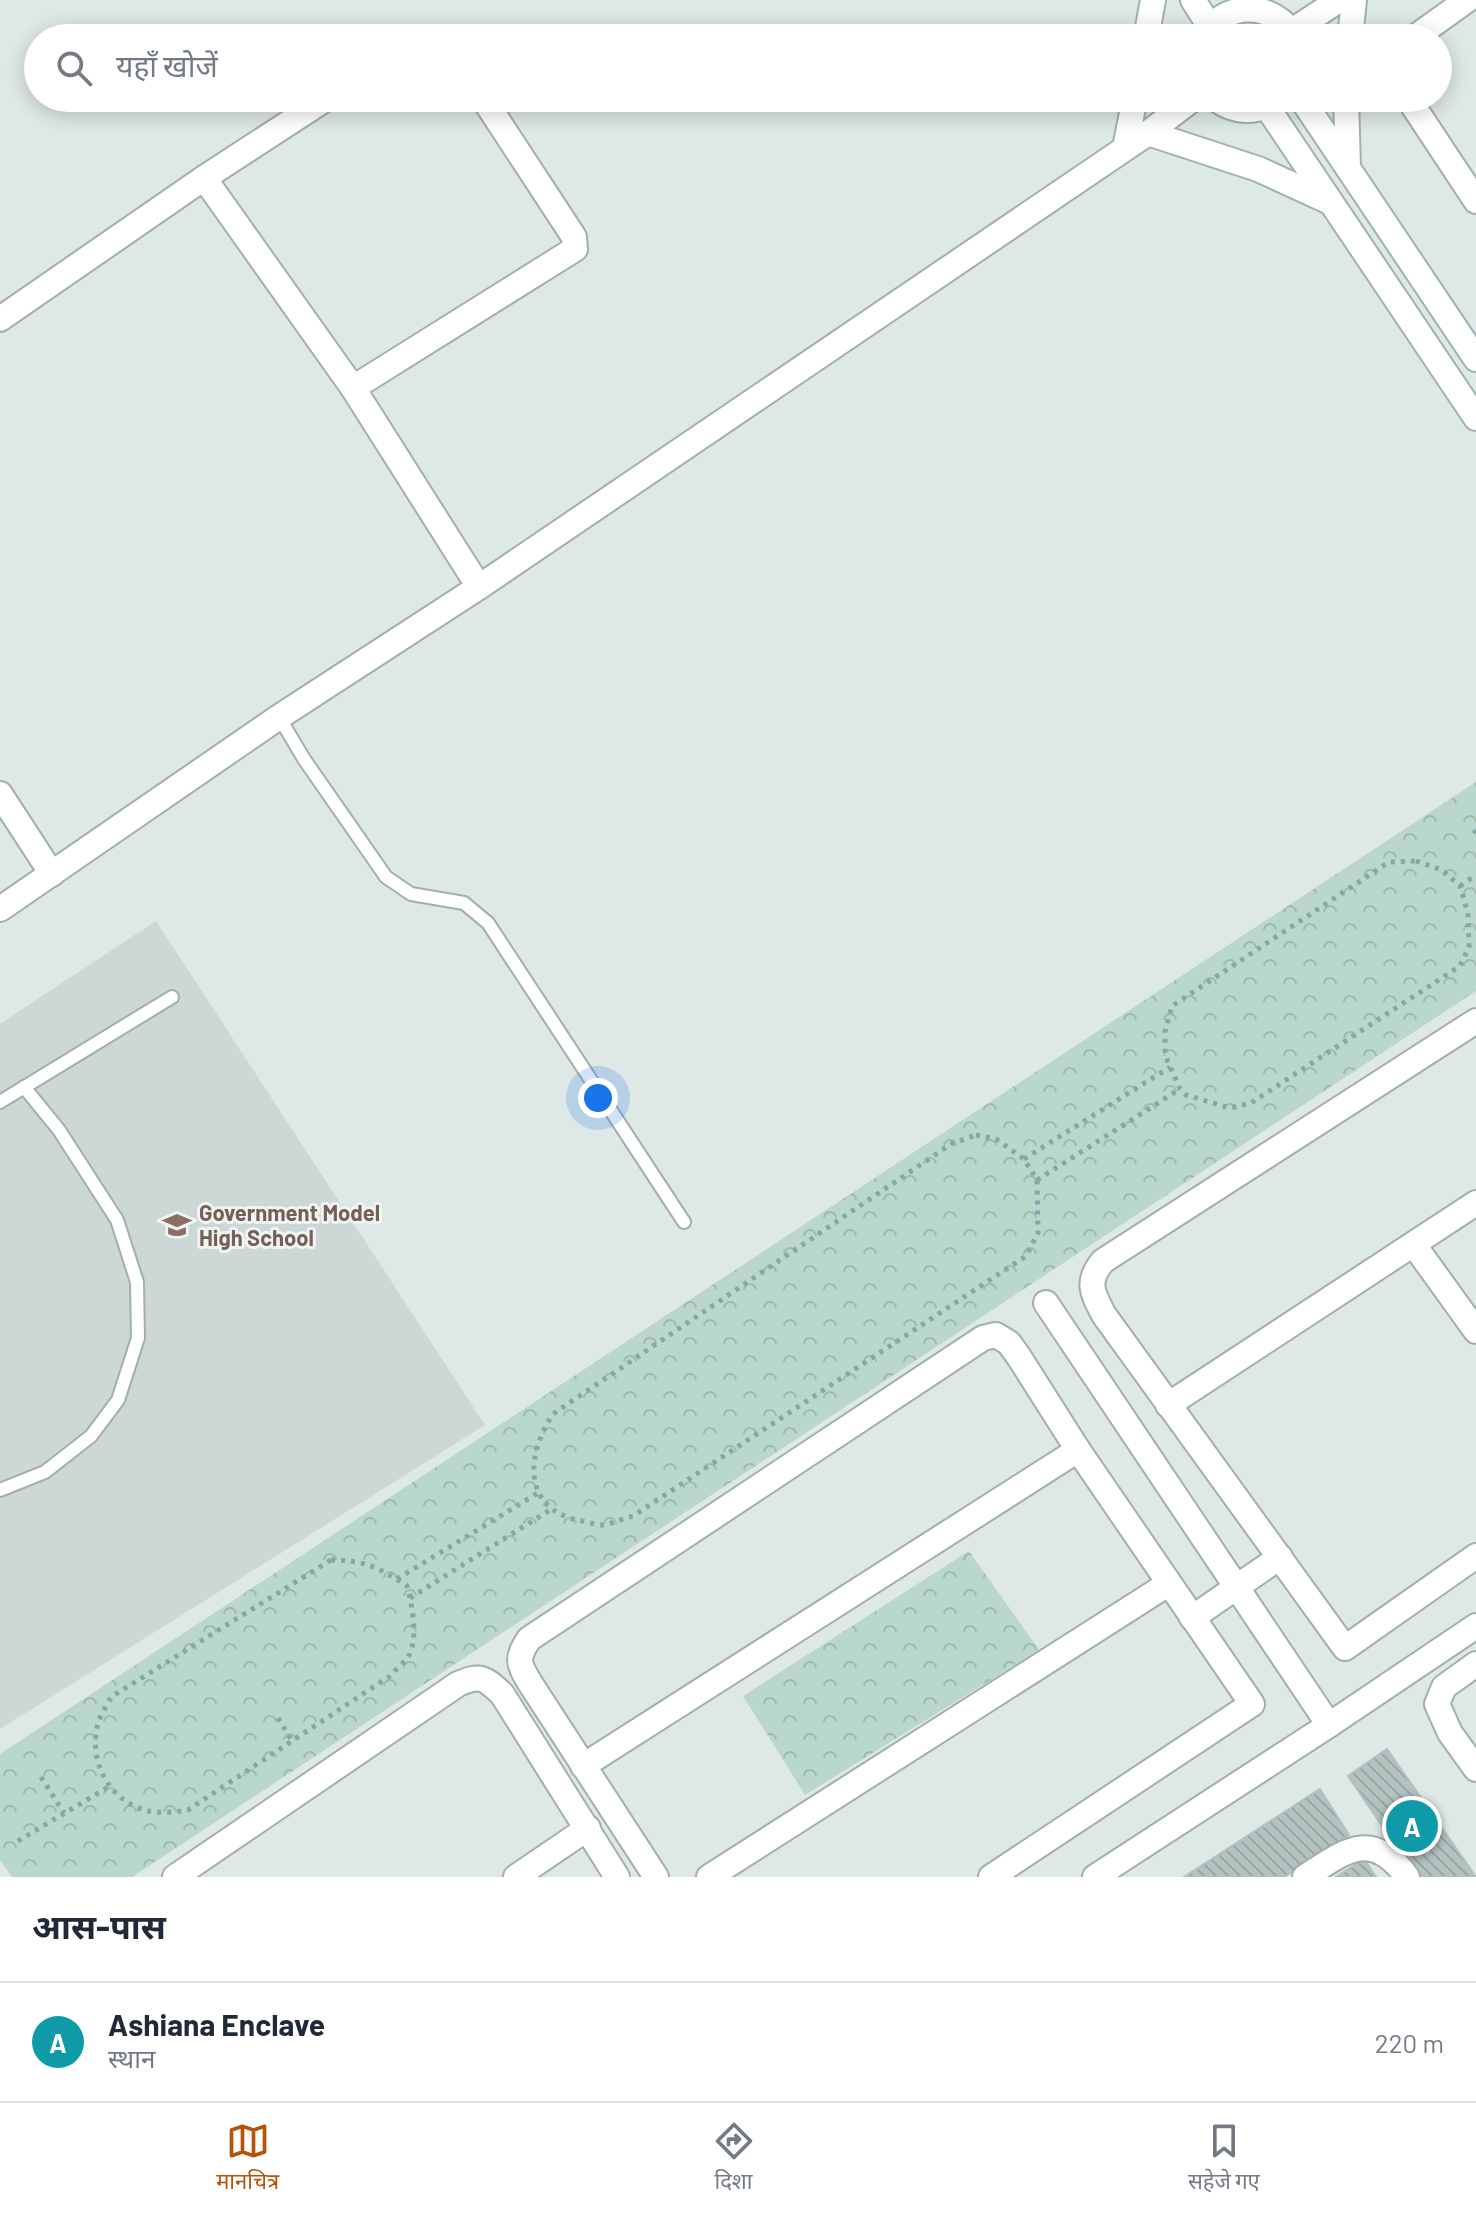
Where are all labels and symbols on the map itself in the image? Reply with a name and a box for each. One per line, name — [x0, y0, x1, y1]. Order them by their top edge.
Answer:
your location — [578, 1078, 618, 1118]
place label: Government Model High School — [199, 1199, 380, 1250]
school or university icon: Government Model High School — [162, 1210, 192, 1240]
pin: A — [1386, 1796, 1438, 1856]

